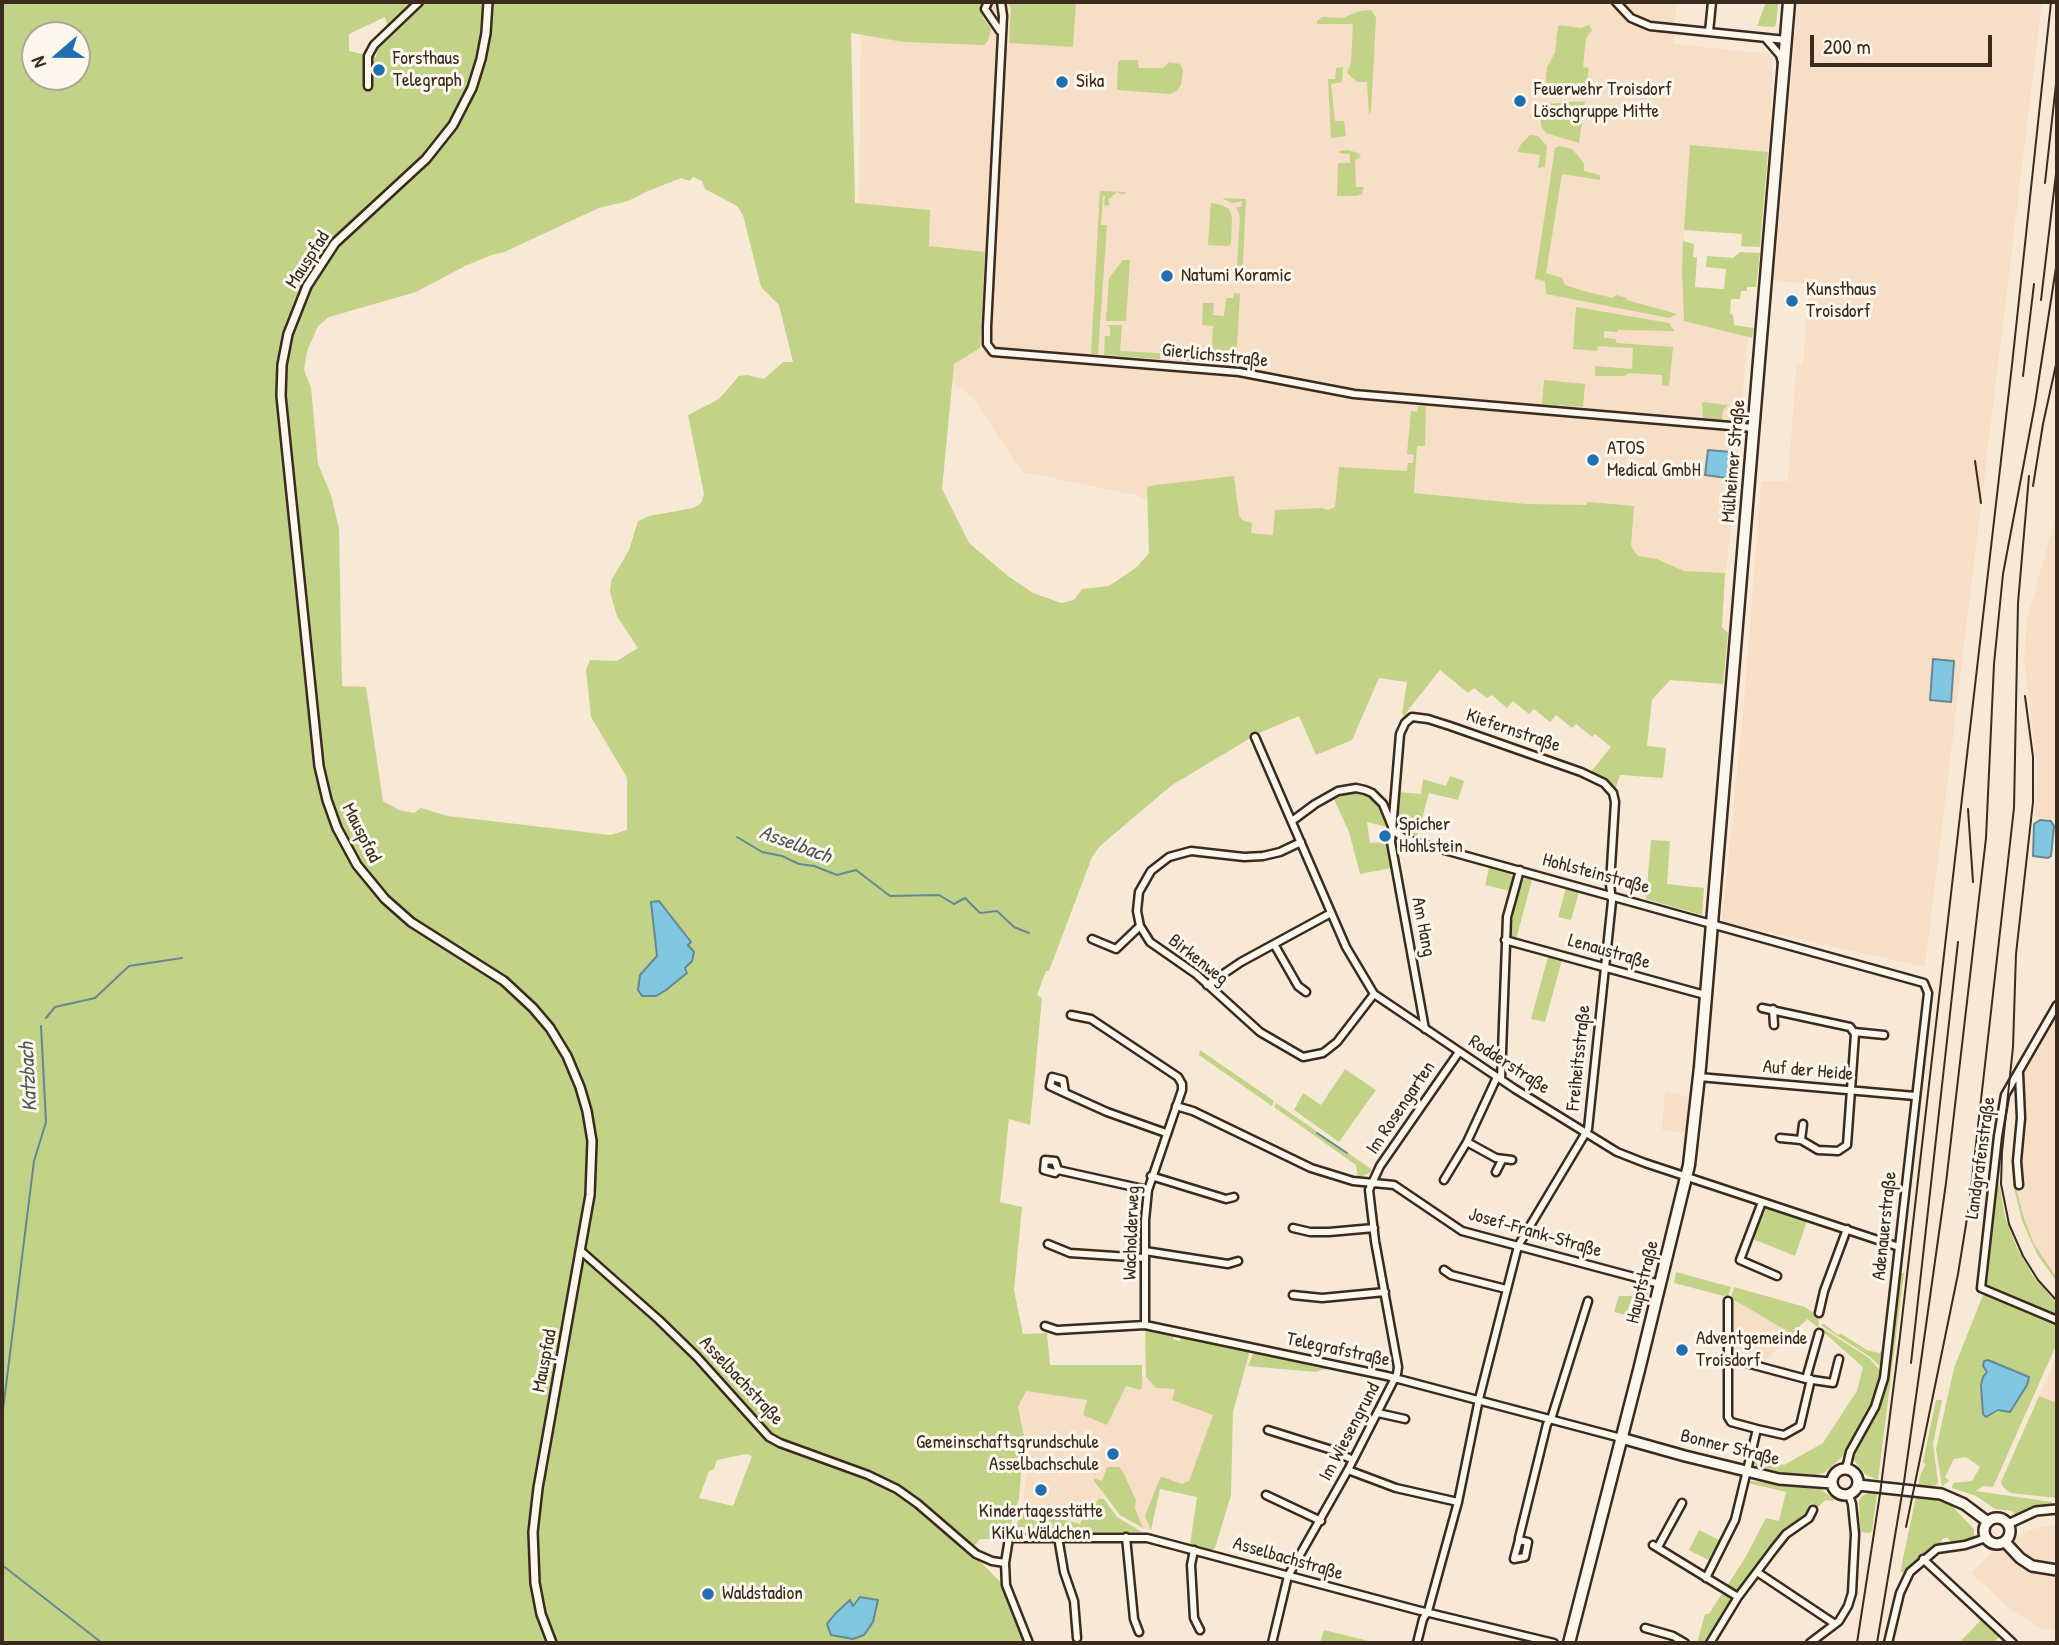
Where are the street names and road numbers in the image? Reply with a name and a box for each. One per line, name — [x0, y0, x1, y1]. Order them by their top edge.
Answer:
street label: Mauspfad — [281, 227, 335, 293]
street label: Gierlichsstraße — [1161, 339, 1269, 373]
street label: Mülheimer Straße — [1717, 398, 1751, 524]
street label: Kiefernstraße — [1463, 704, 1563, 758]
street label: Mauspfad — [336, 800, 386, 866]
street label: Hohlsteinstraße — [1540, 849, 1652, 899]
street label: Am Hang — [1406, 895, 1440, 959]
street label: Birkenweg — [1163, 929, 1233, 991]
street label: Lenaustraße — [1565, 929, 1653, 975]
street label: Freiheitsstraße — [1562, 1004, 1596, 1112]
street label: Rodderstraße — [1464, 1030, 1554, 1100]
street label: Auf der Heide — [1762, 1056, 1854, 1086]
street label: Im Rosengarten — [1362, 1057, 1440, 1159]
street label: Landgrafenstraße — [1961, 1096, 2001, 1220]
street label: Adenauerstraße — [1868, 1171, 1902, 1281]
street label: Wacholderweg — [1119, 1185, 1145, 1281]
street label: Josef-Frank-Straße — [1466, 1203, 1604, 1263]
street label: Hauptstraße — [1622, 1238, 1664, 1326]
street label: Mauspfad — [528, 1328, 562, 1394]
street label: Telegrafstraße — [1284, 1328, 1392, 1372]
street label: Asselbachstraße — [694, 1332, 788, 1430]
street label: Im Wiesengrund — [1315, 1379, 1385, 1485]
street label: Bonner Straße — [1678, 1425, 1782, 1471]
street label: Asselbachstraße — [1230, 1532, 1346, 1586]

